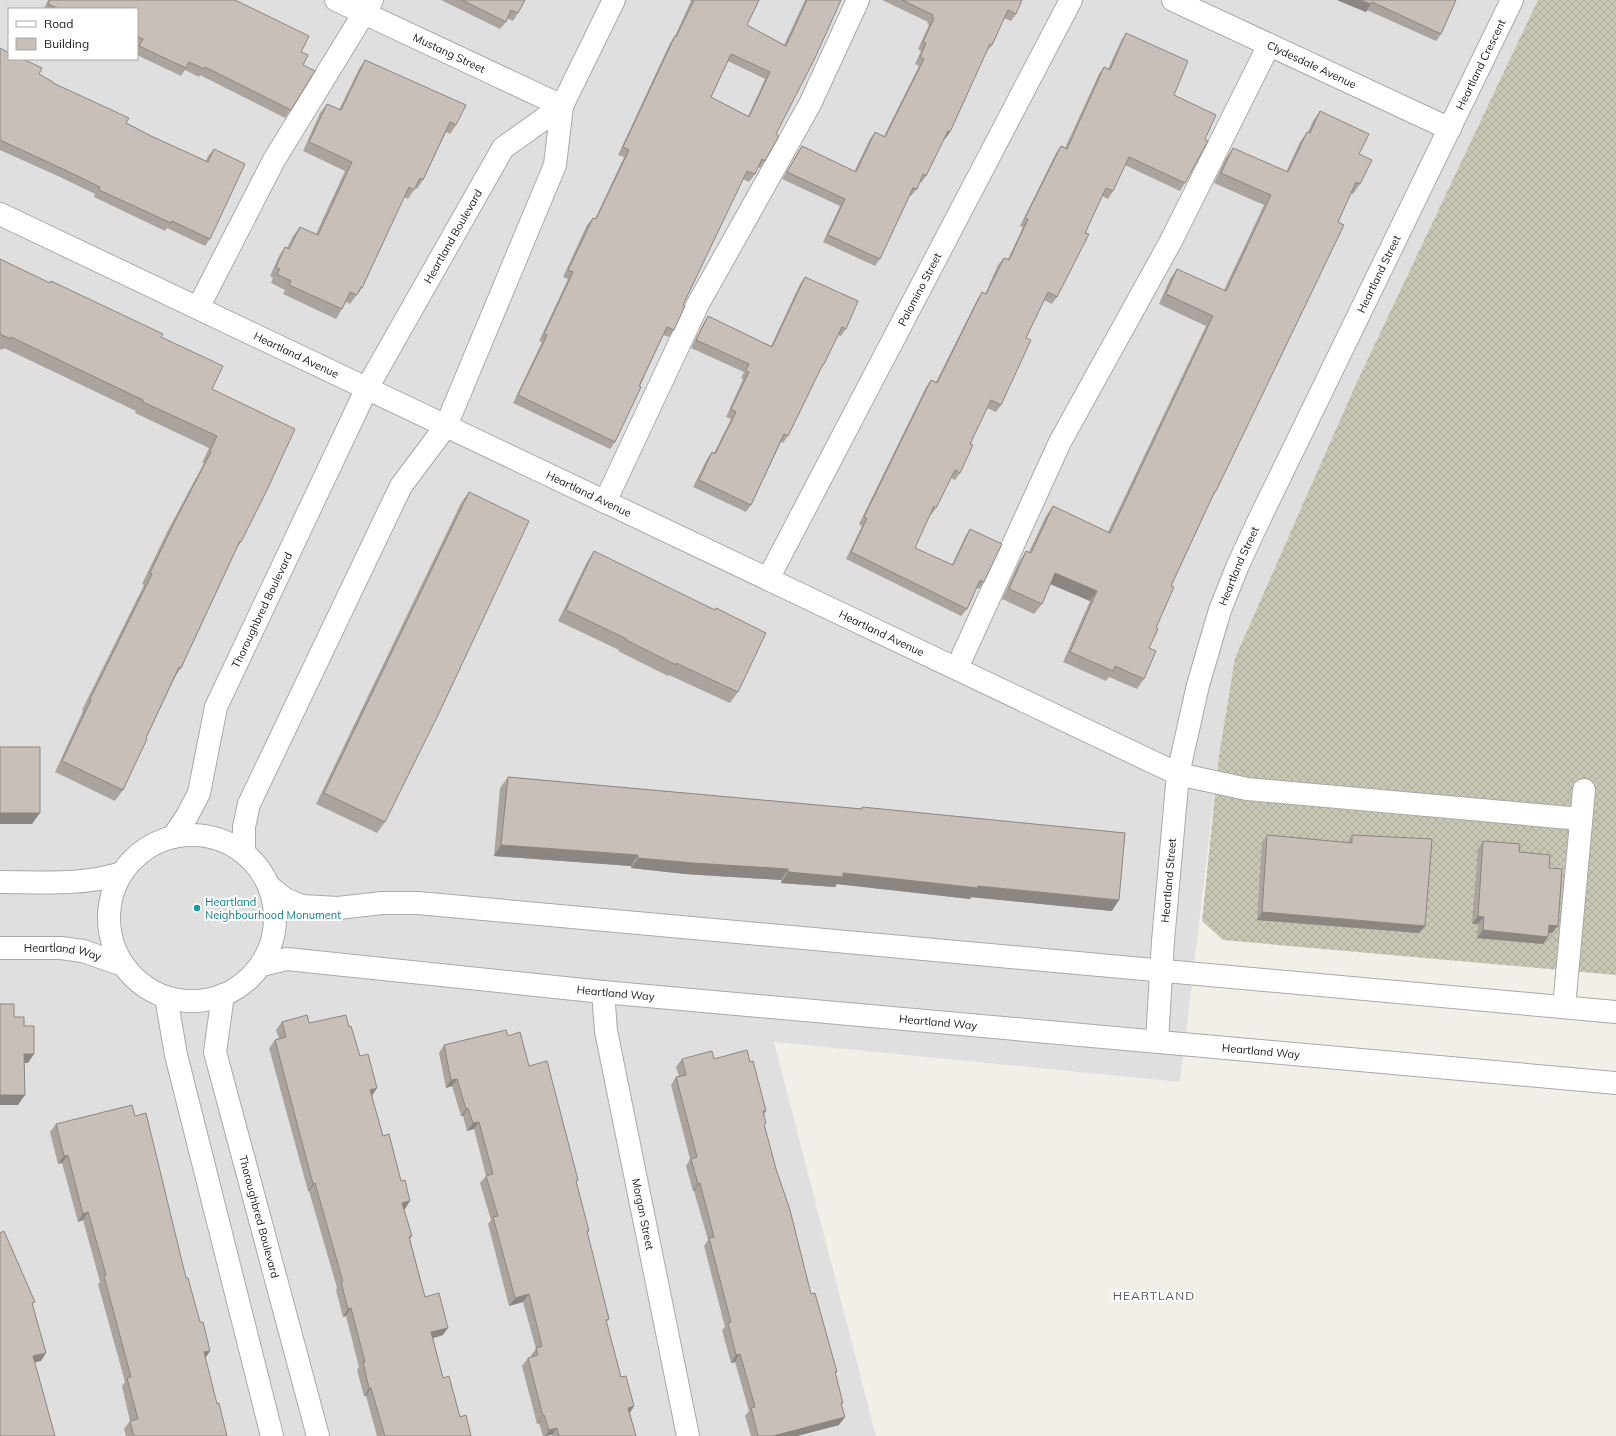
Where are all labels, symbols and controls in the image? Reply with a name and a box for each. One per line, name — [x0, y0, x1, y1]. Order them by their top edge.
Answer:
legend — [8, 8, 138, 60]
text: Road — [44, 16, 73, 31]
street label: Heartland Crescent — [1453, 17, 1509, 112]
street label: Mustang Street — [411, 30, 488, 76]
text: Building — [44, 36, 89, 51]
street label: Clydesdale Avenue — [1265, 38, 1359, 91]
street label: Heartland Boulevard — [421, 187, 485, 286]
street label: Heartland Street — [1354, 233, 1404, 315]
street label: Palomino Street — [895, 250, 945, 328]
street label: Heartland Avenue — [251, 329, 341, 381]
street label: Heartland Avenue — [544, 468, 634, 520]
street label: Heartland Street — [1215, 524, 1262, 608]
street label: Thoroughbred Boulevard — [228, 550, 295, 670]
street label: Heartland Avenue — [837, 607, 926, 659]
street label: Heartland Street — [1158, 837, 1179, 923]
place label: Heartland Neighbourhood Monument — [205, 895, 341, 922]
marker: Heartland Neighbourhood Monument — [192, 903, 202, 913]
street label: Heartland Way — [24, 941, 103, 964]
street label: Heartland Way — [576, 982, 655, 1004]
street label: Heartland Way — [899, 1012, 978, 1033]
street label: Heartland Way — [1221, 1041, 1301, 1062]
street label: Thoroughbred Boulevard — [236, 1154, 282, 1280]
street label: Morgan Street — [629, 1177, 657, 1251]
district label: HEARTLAND — [1113, 1288, 1195, 1303]

